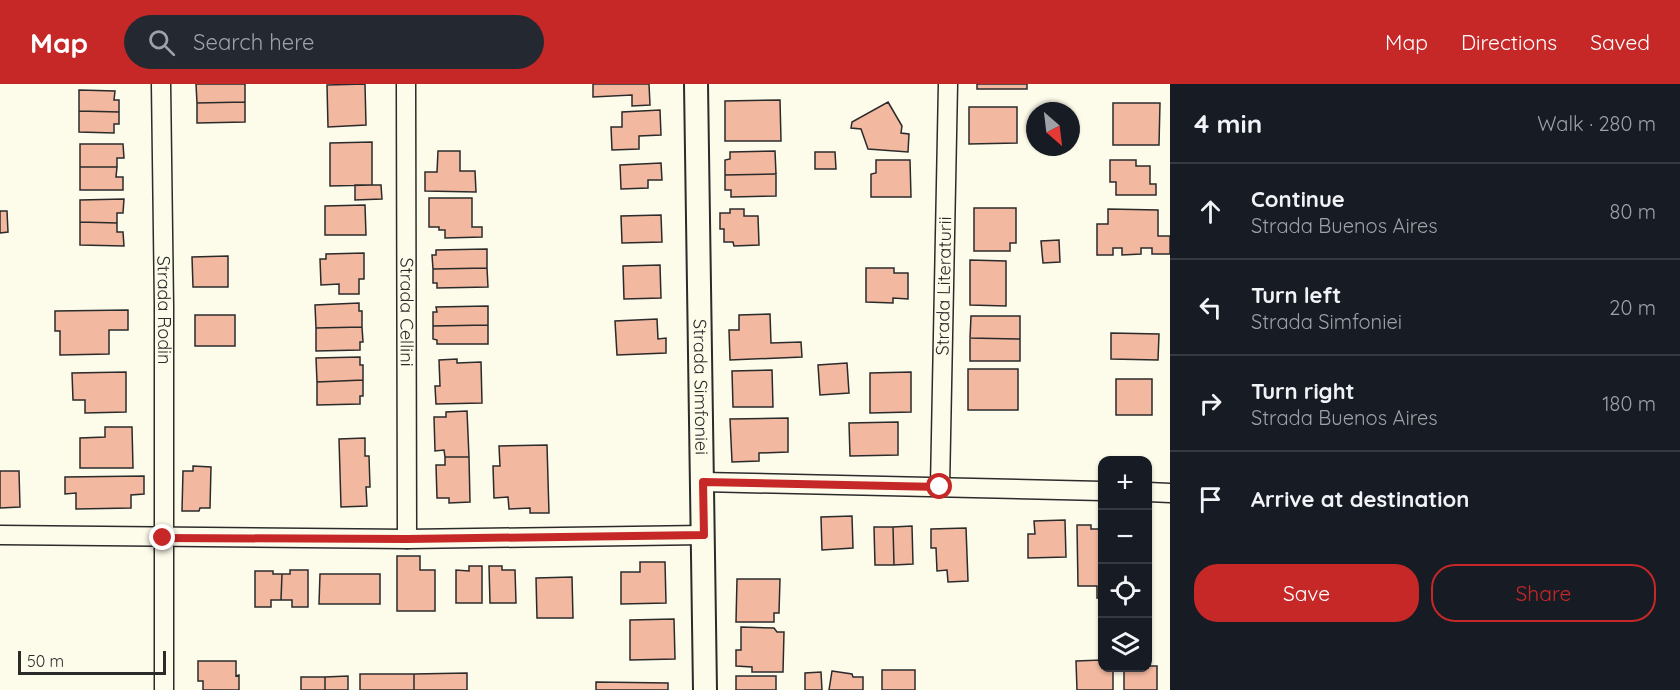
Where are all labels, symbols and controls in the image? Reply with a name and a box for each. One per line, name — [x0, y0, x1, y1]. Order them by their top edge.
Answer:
search box — [124, 15, 544, 69]
text: Map — [30, 25, 88, 60]
icon: search — [145, 26, 178, 59]
text: Search here — [193, 28, 315, 56]
text: Map — [1385, 29, 1428, 55]
text: Directions — [1461, 29, 1557, 55]
text: Saved — [1590, 29, 1650, 55]
north arrow — [1026, 102, 1080, 156]
text: 4 min — [1194, 107, 1262, 140]
text: Walk · 280 m — [1537, 111, 1656, 136]
text: Continue — [1251, 185, 1345, 213]
icon: ahead — [1194, 195, 1227, 228]
text: 80 m — [1610, 199, 1656, 224]
text: Strada Buenos Aires — [1251, 213, 1438, 238]
street label: Strada Literaturii — [931, 216, 956, 356]
street label: Strada Rodin — [152, 255, 176, 364]
street label: Strada Cellini — [395, 257, 419, 367]
text: Turn left — [1251, 281, 1341, 309]
icon: left — [1194, 291, 1227, 324]
text: 20 m — [1609, 295, 1656, 320]
text: Strada Simfoniei — [1251, 309, 1402, 334]
street label: Strada Simfoniei — [688, 319, 714, 455]
text: Turn right — [1251, 377, 1355, 405]
icon: right — [1194, 387, 1227, 420]
text: 180 m — [1602, 391, 1656, 416]
text: Strada Buenos Aires — [1251, 405, 1438, 430]
map controls — [1098, 456, 1152, 672]
button: + — [1098, 456, 1152, 510]
route start — [926, 473, 952, 499]
icon: arrive — [1194, 483, 1227, 516]
text: Arrive at destination — [1251, 485, 1469, 513]
button: − — [1098, 510, 1152, 564]
route end — [149, 524, 175, 550]
button: locate — [1098, 564, 1152, 618]
button: Save — [1194, 564, 1419, 622]
button: Share — [1431, 564, 1656, 622]
button: layers — [1098, 618, 1152, 672]
scale bar — [18, 648, 166, 676]
text: 50 m — [27, 651, 64, 671]

